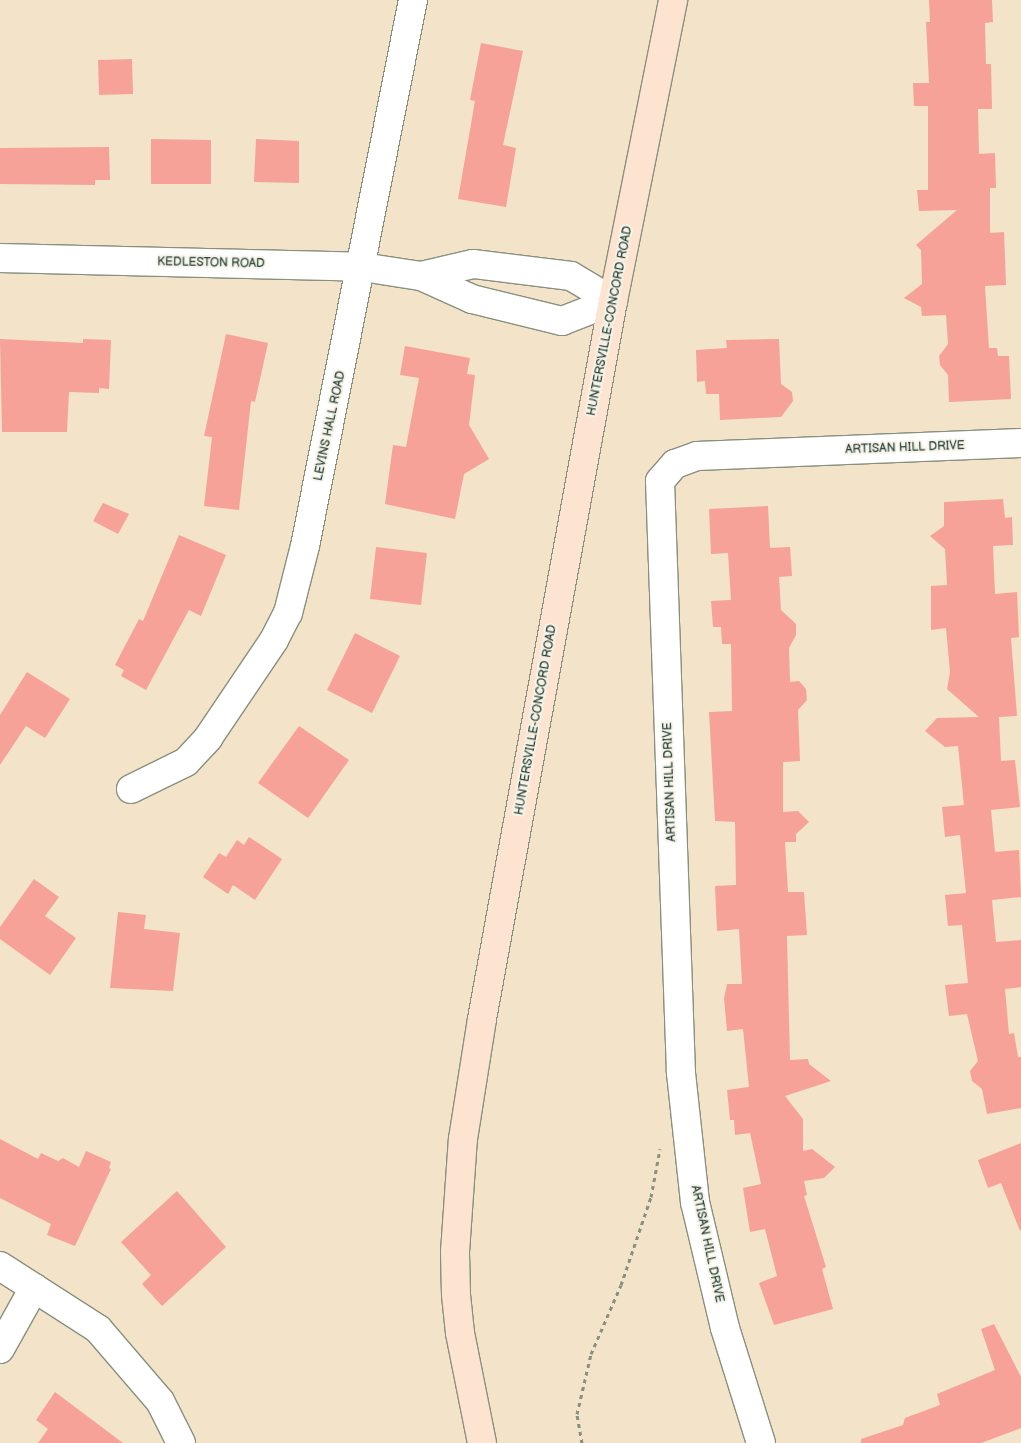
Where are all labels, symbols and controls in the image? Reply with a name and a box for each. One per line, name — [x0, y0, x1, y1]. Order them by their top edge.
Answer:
street label: HUNTERSVILLE-CONCORD ROAD — [585, 225, 635, 417]
street label: KEDLESTON ROAD — [157, 255, 265, 271]
street label: LEVINS HALL ROAD — [311, 370, 349, 482]
street label: ARTISAN HILL DRIVE — [845, 439, 965, 457]
street label: HUNTERSVILLE-CONCORD ROAD — [512, 624, 560, 816]
street label: ARTISAN HILL DRIVE — [661, 722, 679, 842]
street label: ARTISAN HILL DRIVE — [688, 1184, 726, 1304]

